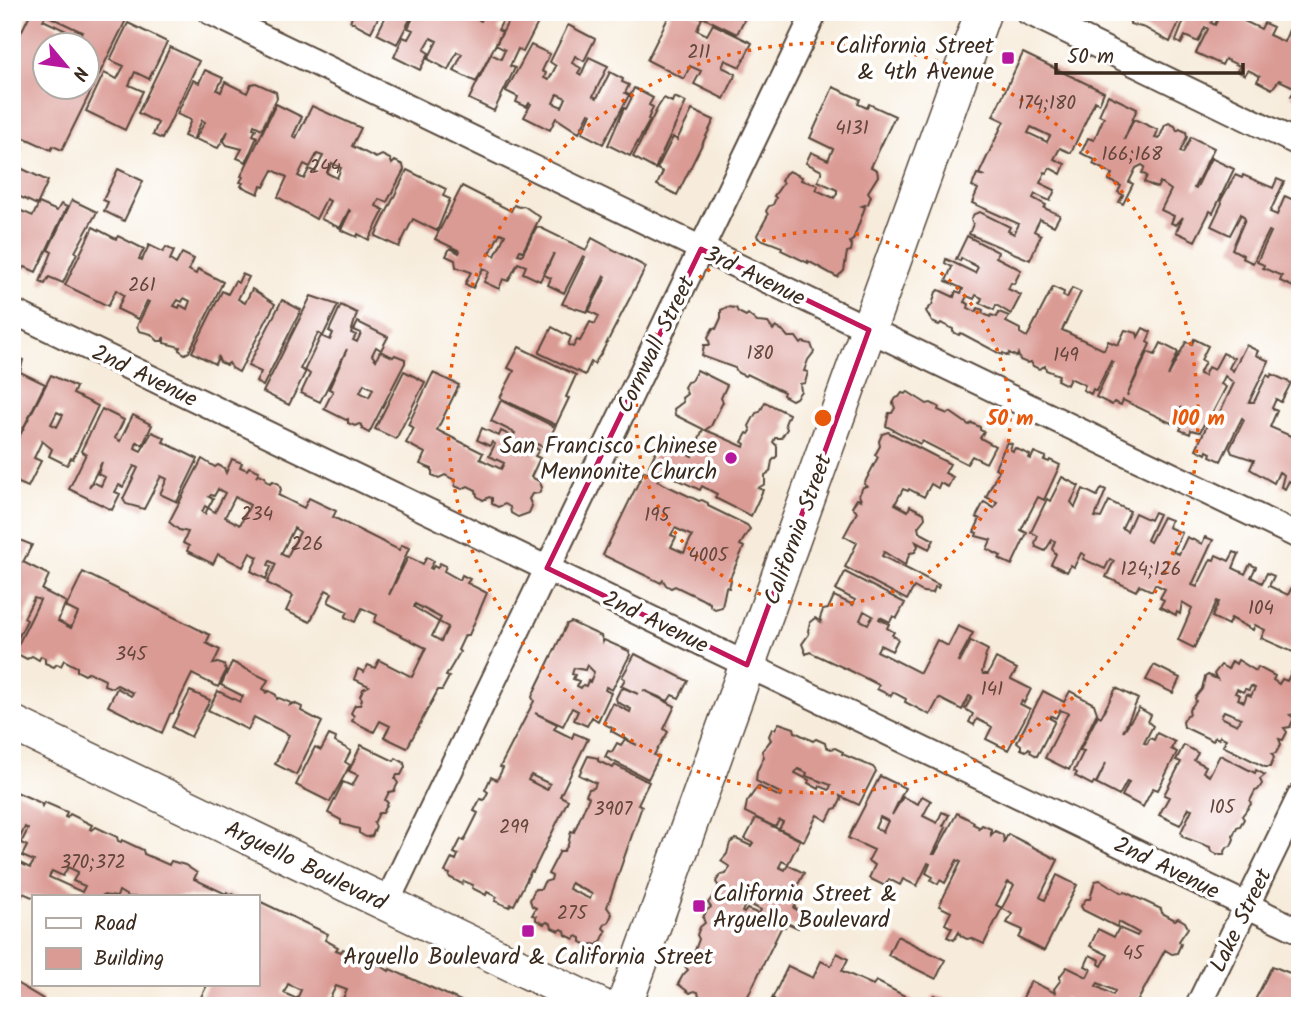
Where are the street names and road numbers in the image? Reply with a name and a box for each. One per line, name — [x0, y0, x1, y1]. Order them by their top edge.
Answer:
street label: 3rd Avenue — [697, 237, 811, 317]
street label: Cornwall Street — [608, 269, 706, 420]
street label: 2nd Avenue — [85, 336, 203, 418]
street label: California Street — [755, 448, 843, 610]
street label: 2nd Avenue — [596, 582, 714, 664]
street label: Arguello Boulevard — [218, 812, 393, 922]
street label: 2nd Avenue — [1107, 828, 1225, 910]
street label: Lake Street — [1201, 862, 1283, 979]

